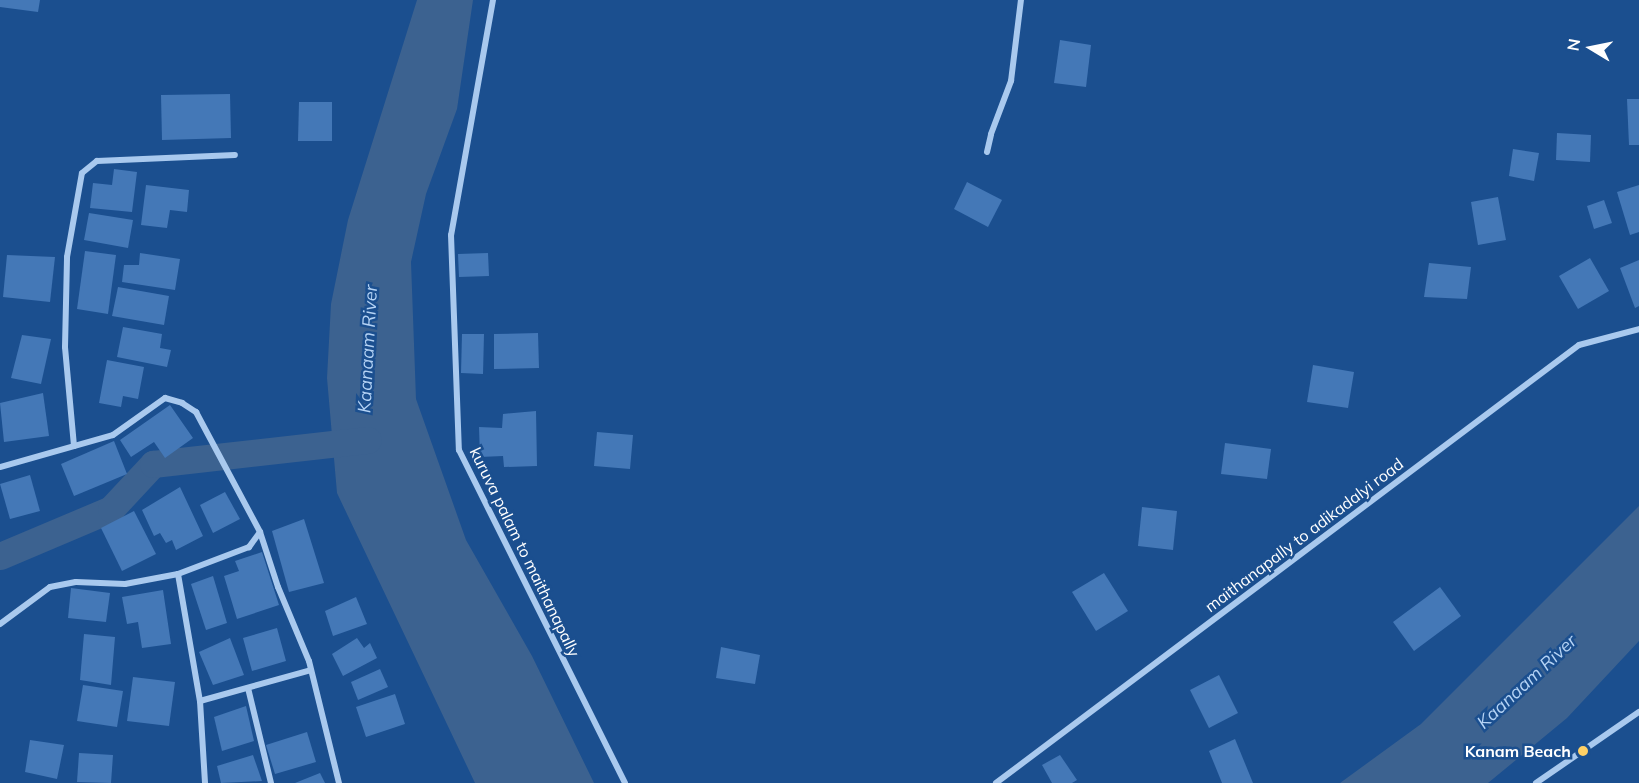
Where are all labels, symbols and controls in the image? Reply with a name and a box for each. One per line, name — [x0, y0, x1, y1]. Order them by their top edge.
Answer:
north arrow — [1561, 18, 1621, 78]
text: N — [1562, 37, 1584, 53]
water label: Kaanaam River — [354, 284, 382, 414]
street label: kuruva palam to maithanapally — [466, 444, 584, 660]
street label: maithanapally to adikadalyi road — [1201, 454, 1407, 616]
water label: Kaanaam River — [1473, 630, 1581, 734]
place label: Kanam Beach — [1465, 741, 1571, 761]
marker: Kanam Beach — [1576, 744, 1590, 758]

